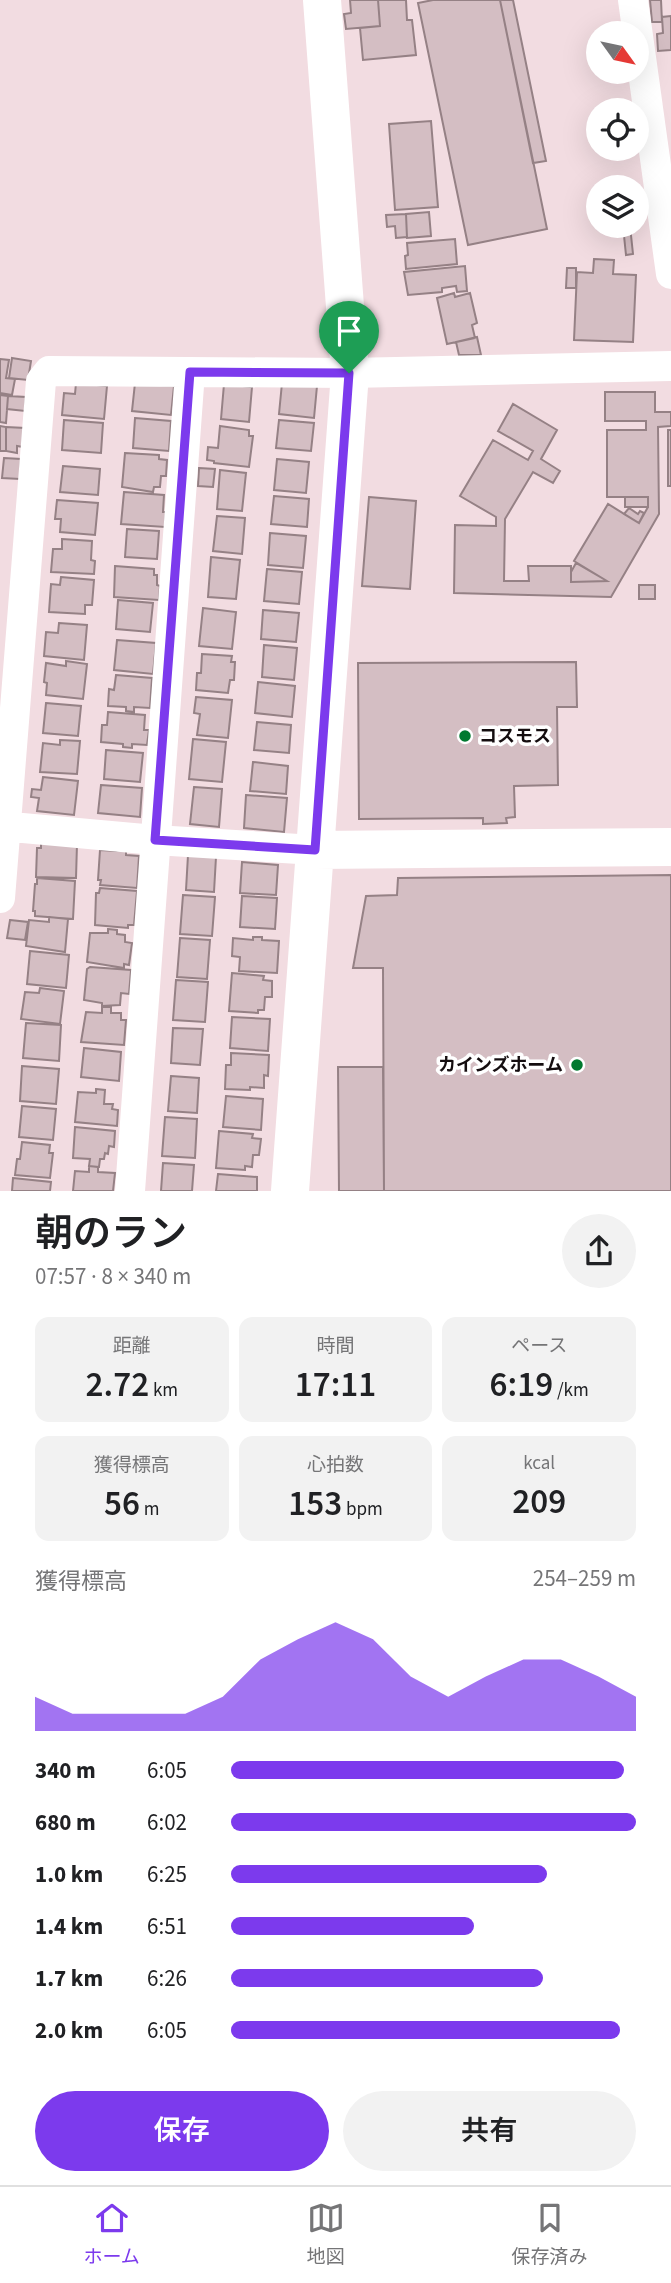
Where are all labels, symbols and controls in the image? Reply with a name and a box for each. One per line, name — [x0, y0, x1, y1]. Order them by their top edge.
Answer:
north arrow — [586, 21, 649, 84]
map controls — [586, 21, 649, 238]
button: locate — [586, 98, 649, 161]
button: layers — [586, 175, 649, 238]
pin — [319, 301, 379, 373]
icon: arrive — [330, 312, 368, 350]
place label: コスモス — [479, 724, 551, 749]
marker: コスモス — [457, 728, 473, 744]
place label: カインズホーム — [438, 1053, 563, 1078]
marker: カインズホーム — [569, 1057, 585, 1073]
text: 朝のラン — [35, 1207, 187, 1261]
button: share — [562, 1214, 636, 1288]
text: 07:57 · 8 × 340 m — [35, 1260, 191, 1293]
text: 距離 — [113, 1333, 151, 1360]
text: 時間 — [316, 1333, 355, 1360]
text: ペース — [511, 1333, 567, 1360]
text: 2.72 — [86, 1360, 149, 1410]
text: 17:11 — [295, 1360, 376, 1410]
text: 6:19 — [490, 1360, 553, 1410]
text: km — [149, 1377, 178, 1404]
text: /km — [553, 1377, 589, 1404]
text: kcal — [523, 1450, 555, 1477]
text: 獲得標高 — [94, 1452, 170, 1479]
text: 心拍数 — [307, 1452, 364, 1479]
text: 209 — [512, 1477, 566, 1527]
text: 56 — [104, 1479, 140, 1529]
text: 153 — [288, 1479, 342, 1529]
text: m — [140, 1496, 160, 1523]
text: bpm — [342, 1496, 383, 1523]
text: 254–259 m — [533, 1562, 636, 1595]
text: 獲得標高 — [35, 1565, 127, 1598]
text: 340 m — [35, 1754, 96, 1787]
text: 6:05 — [147, 1754, 187, 1787]
text: 680 m — [35, 1806, 96, 1839]
text: 6:02 — [147, 1806, 187, 1839]
text: 1.0 km — [35, 1858, 103, 1891]
text: 6:25 — [147, 1858, 187, 1891]
text: 1.4 km — [35, 1910, 103, 1943]
text: 6:51 — [147, 1910, 187, 1943]
text: 1.7 km — [35, 1962, 103, 1995]
text: 6:26 — [147, 1962, 187, 1995]
text: 2.0 km — [35, 2014, 103, 2047]
text: 6:05 — [147, 2014, 187, 2047]
button: 保存 — [35, 2091, 329, 2171]
button: 共有 — [343, 2091, 636, 2171]
tab: ホーム — [83, 2199, 140, 2271]
tab: 地図 — [307, 2199, 345, 2271]
tab: 保存済み — [512, 2199, 588, 2271]

